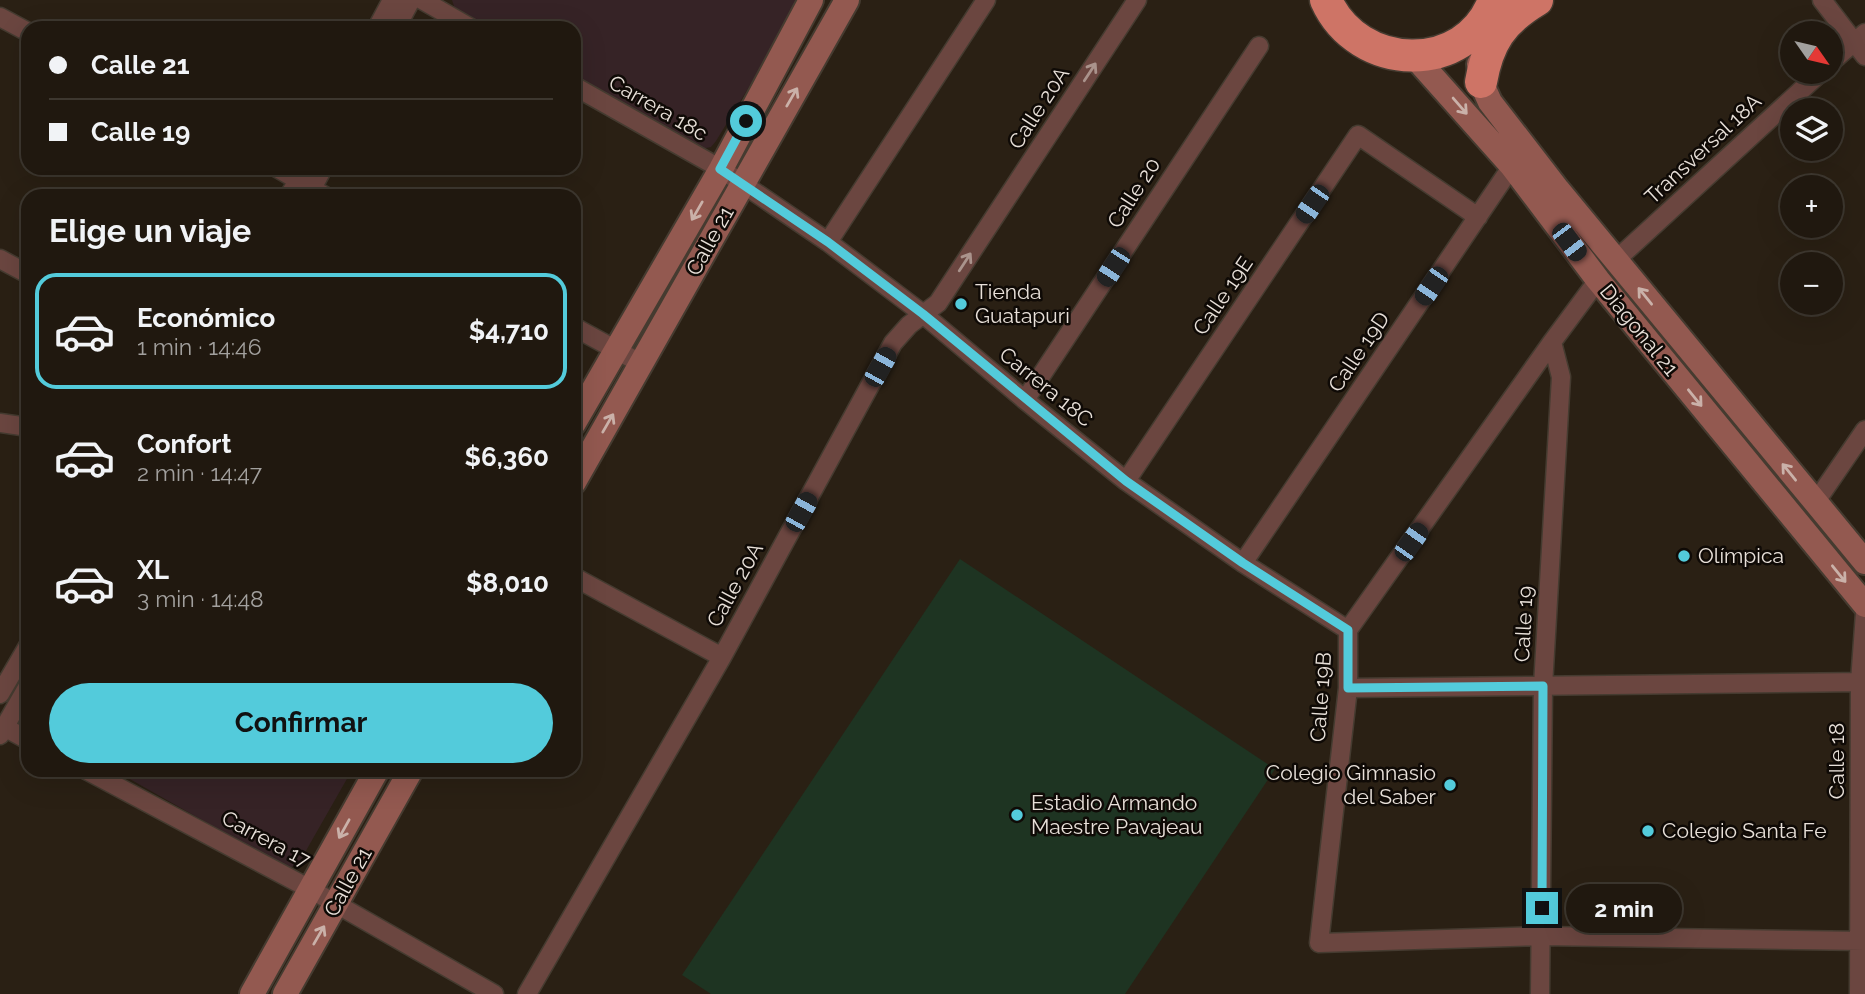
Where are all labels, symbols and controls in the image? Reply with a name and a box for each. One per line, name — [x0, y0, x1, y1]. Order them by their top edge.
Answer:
north arrow — [1780, 21, 1843, 84]
map controls — [1780, 21, 1843, 315]
text: Calle 21 — [91, 50, 190, 80]
street label: Calle 20A — [1003, 62, 1074, 153]
one-way arrow — [1083, 62, 1097, 82]
street label: Carrera 18c — [605, 69, 712, 146]
one-way arrow — [785, 87, 799, 107]
street label: Transversal 18A — [1639, 88, 1766, 209]
one-way arrow — [1451, 97, 1467, 115]
button: layers — [1780, 98, 1843, 161]
route start — [730, 105, 762, 137]
text: Calle 19 — [91, 117, 190, 147]
street label: Calle 20 — [1102, 153, 1166, 233]
button: + — [1780, 175, 1843, 238]
car — [1292, 181, 1333, 227]
one-way arrow — [690, 200, 704, 220]
street label: Calle 21 — [680, 202, 739, 280]
text: Elige un viaje — [49, 212, 251, 249]
car — [1548, 219, 1591, 265]
car — [1093, 244, 1134, 290]
one-way arrow — [958, 252, 972, 272]
street label: Calle 19E — [1187, 252, 1258, 340]
button: − — [1780, 252, 1843, 315]
car — [1411, 263, 1452, 309]
place label: Tienda Guatapuri — [975, 279, 1070, 328]
street label: Diagonal 21 — [1595, 279, 1684, 381]
one-way arrow — [1638, 287, 1653, 305]
marker: Tienda Guatapuri — [953, 296, 969, 312]
icon: car — [53, 300, 116, 363]
text: Económico — [137, 303, 275, 333]
street label: Calle 19D — [1323, 307, 1394, 397]
text: $4,710 — [469, 316, 549, 346]
text: 1 min · 14:46 — [137, 333, 262, 360]
street label: Carrera 18C — [995, 341, 1098, 432]
car — [861, 344, 900, 390]
one-way arrow — [1687, 388, 1702, 406]
one-way arrow — [602, 413, 615, 434]
icon: car — [53, 426, 116, 489]
text: Confort — [137, 429, 231, 459]
text: $6,360 — [464, 442, 549, 472]
text: 2 min · 14:47 — [137, 459, 262, 486]
one-way arrow — [1782, 463, 1797, 481]
car — [782, 489, 821, 535]
car — [1391, 519, 1432, 565]
street label: Calle 20A — [701, 538, 768, 631]
place label: Olímpica — [1698, 543, 1784, 568]
marker: Olímpica — [1676, 548, 1692, 564]
icon: car — [53, 552, 116, 615]
text: XL — [137, 555, 169, 585]
one-way arrow — [1831, 564, 1847, 582]
text: $8,010 — [466, 568, 549, 598]
text: 3 min · 14:48 — [137, 585, 264, 612]
street label: Calle 19 — [1509, 585, 1538, 663]
street label: Calle 19B — [1305, 651, 1336, 743]
button: Confirmar — [49, 683, 553, 763]
street label: Calle 18 — [1824, 723, 1849, 799]
place label: Colegio Gimnasio del Saber — [1266, 760, 1437, 809]
marker: Colegio Gimnasio del Saber — [1442, 777, 1458, 793]
place label: Estadio Armando Maestre Pavajeau — [1031, 790, 1202, 839]
street label: Carrera 17 — [218, 805, 316, 873]
marker: Estadio Armando Maestre Pavajeau — [1009, 807, 1025, 823]
place label: Colegio Santa Fe — [1662, 818, 1827, 843]
one-way arrow — [337, 819, 351, 839]
marker: Colegio Santa Fe — [1640, 823, 1656, 839]
street label: Calle 21 — [318, 843, 377, 921]
callout: 2 min — [1566, 884, 1682, 932]
route end — [1526, 892, 1558, 924]
text: 2 min — [1594, 895, 1654, 922]
one-way arrow — [312, 925, 326, 945]

